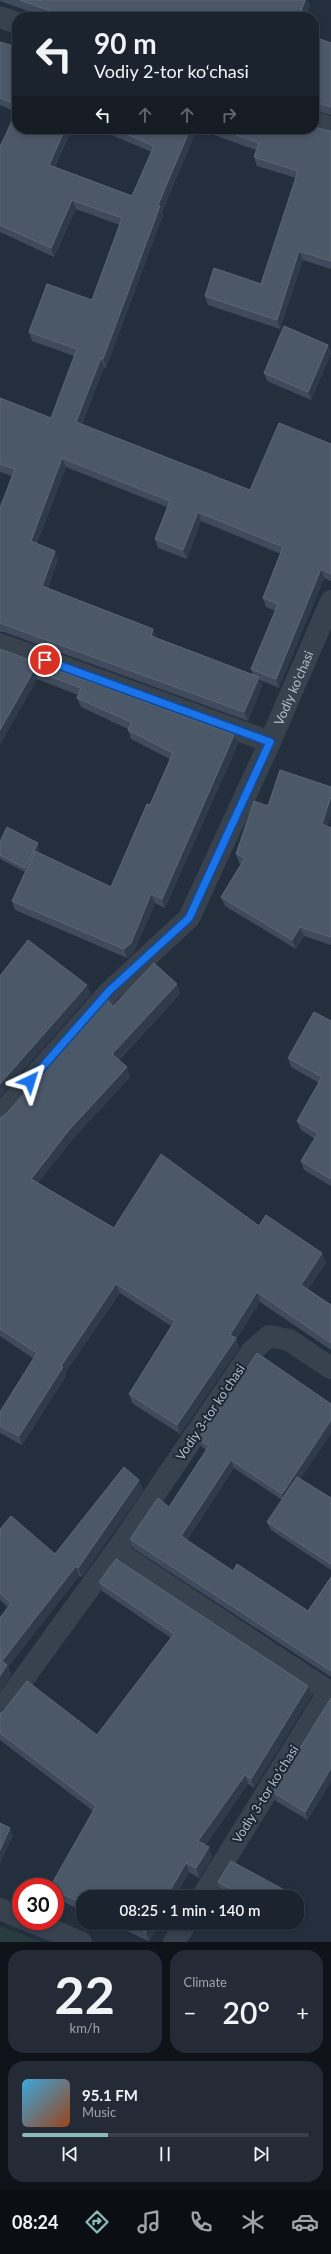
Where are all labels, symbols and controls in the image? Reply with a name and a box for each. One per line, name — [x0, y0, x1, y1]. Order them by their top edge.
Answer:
text: 90 m — [94, 26, 157, 60]
icon: left — [28, 28, 80, 80]
text: Vodiy 2-tor ko‘chasi — [94, 60, 249, 82]
icon: left — [92, 104, 114, 126]
icon: ahead — [134, 104, 156, 126]
icon: ahead — [176, 104, 198, 126]
icon: right — [218, 104, 240, 126]
pin — [28, 643, 62, 677]
street label: Vodiy ko'chasi — [270, 648, 317, 728]
icon: arrive — [34, 649, 56, 671]
position arrow — [9, 1060, 51, 1102]
street label: Vodiy 3-tor koʼchasi — [172, 1361, 248, 1463]
street label: Vodiy 3-tor koʼchasi — [228, 1742, 302, 1846]
speed limit sign: 30 — [12, 1878, 64, 1930]
text: 08:25 · 1 min · 140 m — [120, 1901, 260, 1919]
text: 22 — [55, 1963, 115, 2025]
text: Climate — [184, 1974, 227, 1990]
text: 20° — [223, 1994, 270, 2030]
text: − — [184, 1999, 196, 2026]
text: + — [296, 1999, 309, 2026]
text: km/h — [70, 2020, 100, 2036]
text: 95.1 FM — [82, 2086, 138, 2104]
text: Music — [82, 2104, 116, 2120]
icon: previous — [59, 2143, 81, 2165]
icon: pause — [154, 2143, 176, 2165]
icon: next — [250, 2143, 272, 2165]
icon: directions — [83, 2208, 111, 2236]
icon: music — [135, 2208, 163, 2236]
icon: phone — [187, 2208, 215, 2236]
icon: climate — [239, 2208, 267, 2236]
icon: car — [291, 2208, 319, 2236]
text: 08:24 — [12, 2211, 58, 2233]

